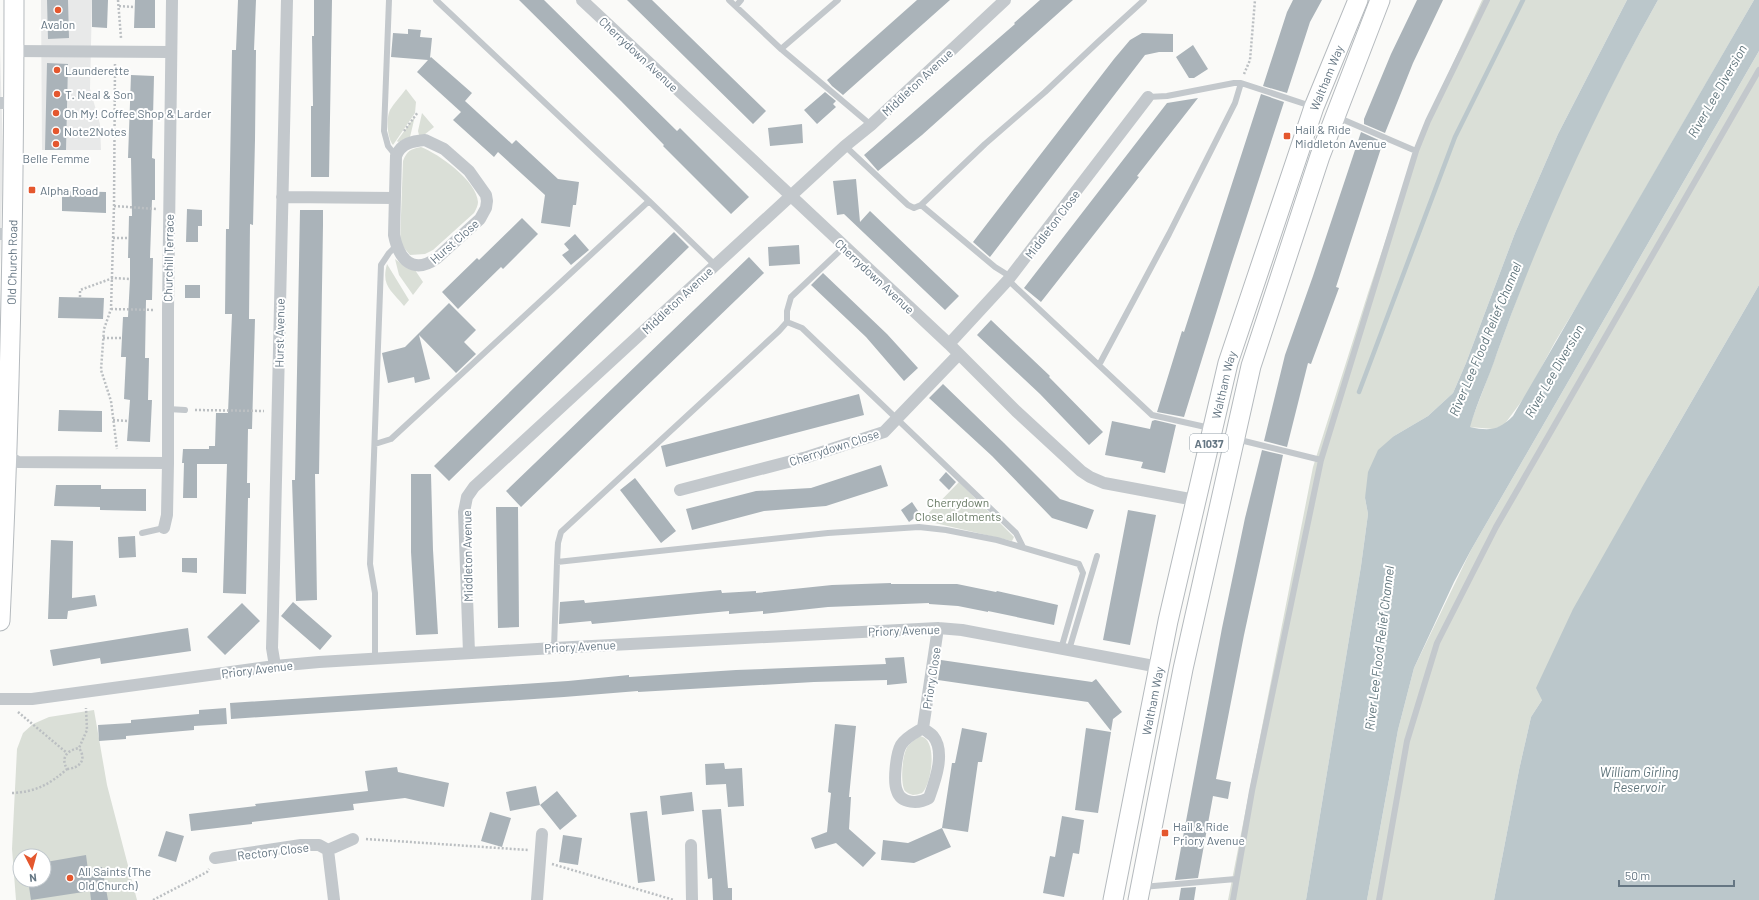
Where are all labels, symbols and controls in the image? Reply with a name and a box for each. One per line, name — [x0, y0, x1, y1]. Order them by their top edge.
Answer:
marker: Avalon — [53, 5, 63, 15]
street label: Cherrydown Avenue — [597, 14, 681, 94]
place label: Avalon — [41, 17, 75, 31]
water label: River Lee Diversion — [1684, 41, 1750, 140]
street label: Waltham Way — [1306, 42, 1346, 113]
street label: Middleton Avenue — [879, 46, 955, 118]
place label: Launderette — [65, 63, 129, 77]
marker: Launderette — [52, 65, 62, 75]
place label: T. Neal & Son — [65, 87, 133, 101]
marker: T. Neal & Son — [52, 89, 62, 99]
place label: Oh My! Coffee Shop & Larder — [64, 106, 212, 120]
marker: Oh My! Coffee Shop & Larder — [51, 108, 61, 118]
place label: Hail & Ride Middleton Avenue — [1295, 122, 1387, 150]
place label: Note2Notes — [64, 124, 127, 138]
marker: Note2Notes — [51, 126, 61, 136]
marker: Hail & Ride Middleton Avenue — [1282, 131, 1292, 141]
marker: Belle Femme — [51, 139, 61, 149]
place label: Belle Femme — [22, 151, 90, 165]
place label: Alpha Road — [40, 183, 98, 197]
marker: Alpha Road — [27, 185, 37, 195]
street label: Middleton Close — [1022, 187, 1082, 261]
street label: Churchill Terrace — [160, 214, 176, 302]
street label: Hurst Close — [427, 216, 481, 266]
street label: Old Church Road — [4, 219, 19, 305]
street label: Cherrydown Avenue — [833, 236, 917, 316]
water label: River Lee Flood Relief Channel — [1445, 260, 1525, 418]
street label: Middleton Avenue — [639, 264, 715, 336]
street label: Hurst Avenue — [271, 298, 287, 368]
water label: River Lee Diversion — [1521, 321, 1587, 420]
street label: Waltham Way — [1208, 348, 1239, 420]
street label: Cherrydown Close — [787, 426, 881, 468]
road number: A1037 — [1190, 434, 1228, 452]
park label: Cherrydown Close allotments — [915, 495, 1001, 523]
street label: Middleton Avenue — [459, 510, 475, 602]
water label: River Lee Flood Relief Channel — [1361, 565, 1397, 731]
street label: Priory Avenue — [868, 622, 940, 638]
street label: Priory Avenue — [544, 637, 616, 655]
street label: Priory Close — [919, 646, 943, 710]
street label: Priory Avenue — [220, 658, 294, 680]
street label: Waltham Way — [1139, 665, 1166, 736]
water label: William Girling Reservoir — [1600, 764, 1678, 795]
place label: Hail & Ride Priory Avenue — [1173, 819, 1245, 847]
marker: Hail & Ride Priory Avenue — [1160, 828, 1170, 838]
street label: Rectory Close — [236, 840, 310, 862]
north arrow — [12, 848, 52, 888]
scale bar — [1619, 862, 1734, 888]
place label: All Saints (The Old Church) — [78, 864, 151, 892]
text: 50 m — [1625, 868, 1650, 882]
text: N — [29, 872, 37, 885]
marker: All Saints (The Old Church) — [65, 873, 75, 883]

